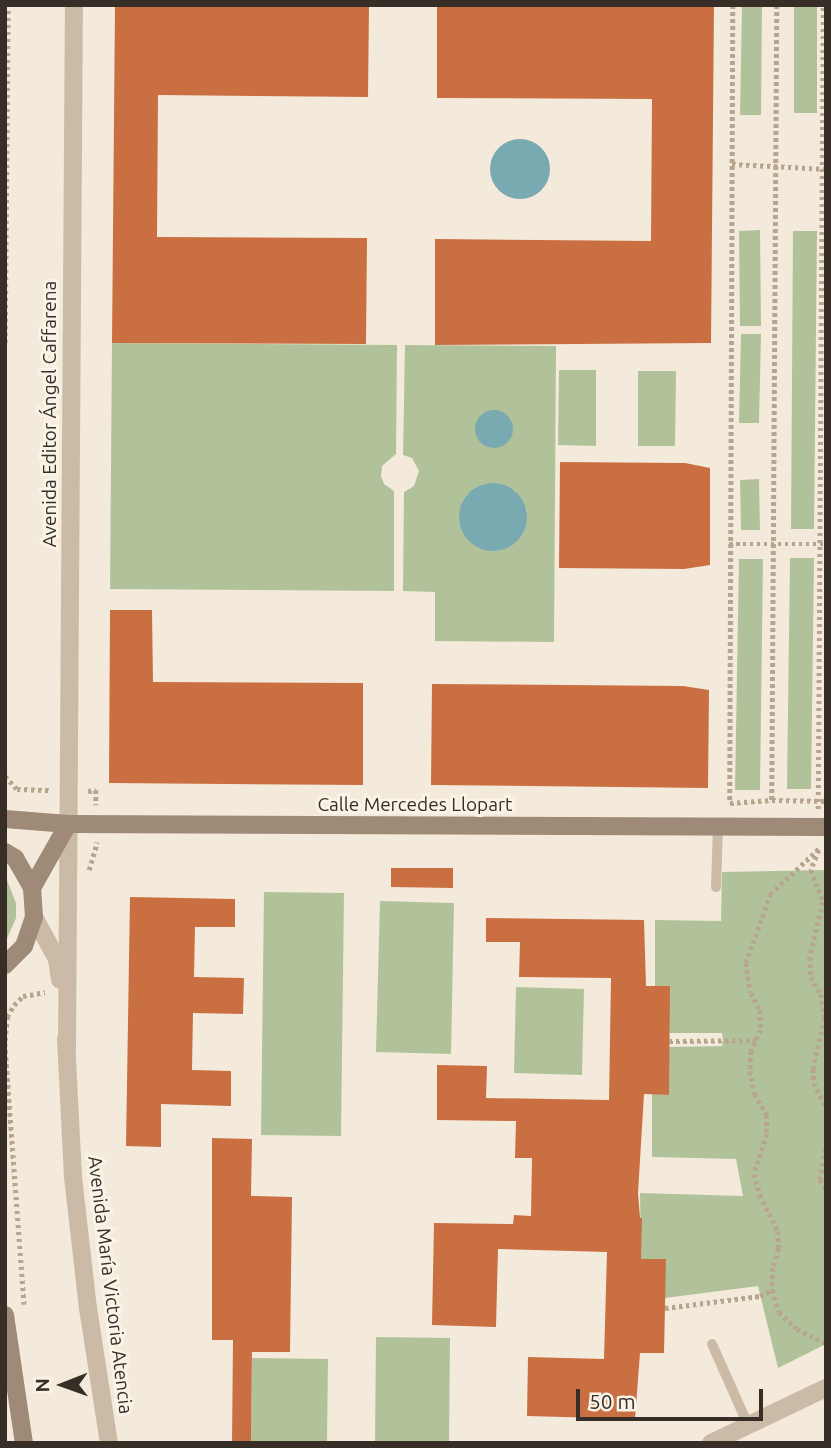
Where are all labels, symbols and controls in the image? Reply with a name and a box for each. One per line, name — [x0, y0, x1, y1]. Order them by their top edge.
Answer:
street label: Avenida Editor Ángel Caffarena — [39, 281, 61, 547]
street label: Calle Mercedes Llopart — [317, 794, 513, 816]
street label: Avenida María Victoria Atencia — [83, 1155, 137, 1415]
north arrow — [28, 1350, 98, 1420]
scale bar — [579, 1374, 766, 1418]
text: N — [31, 1378, 53, 1393]
text: 50 m — [589, 1389, 636, 1413]

